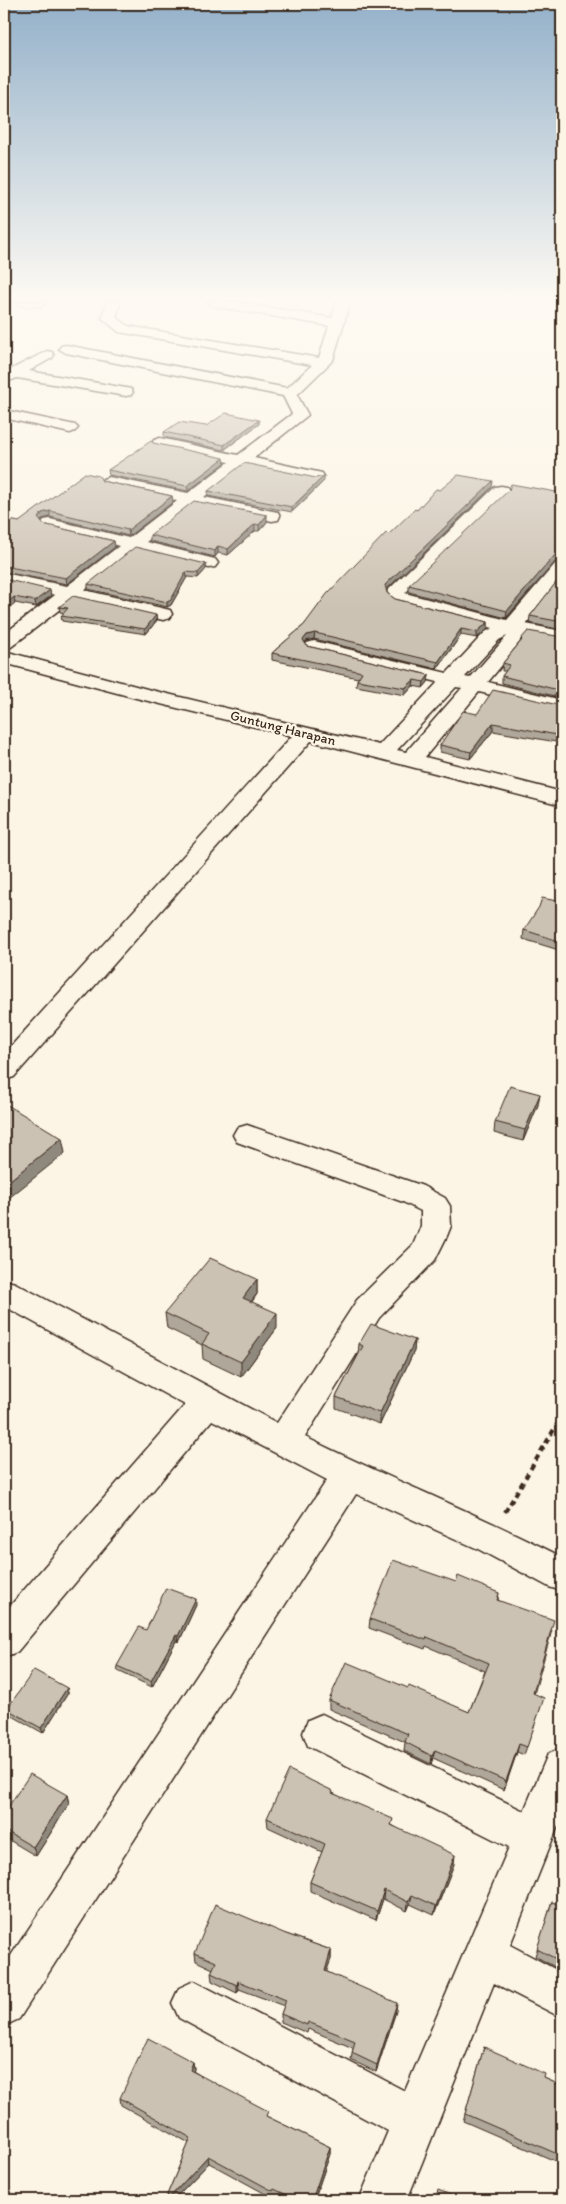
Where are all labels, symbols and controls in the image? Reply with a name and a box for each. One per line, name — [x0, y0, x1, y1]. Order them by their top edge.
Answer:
street label: Guntung Harapan — [228, 707, 338, 749]

